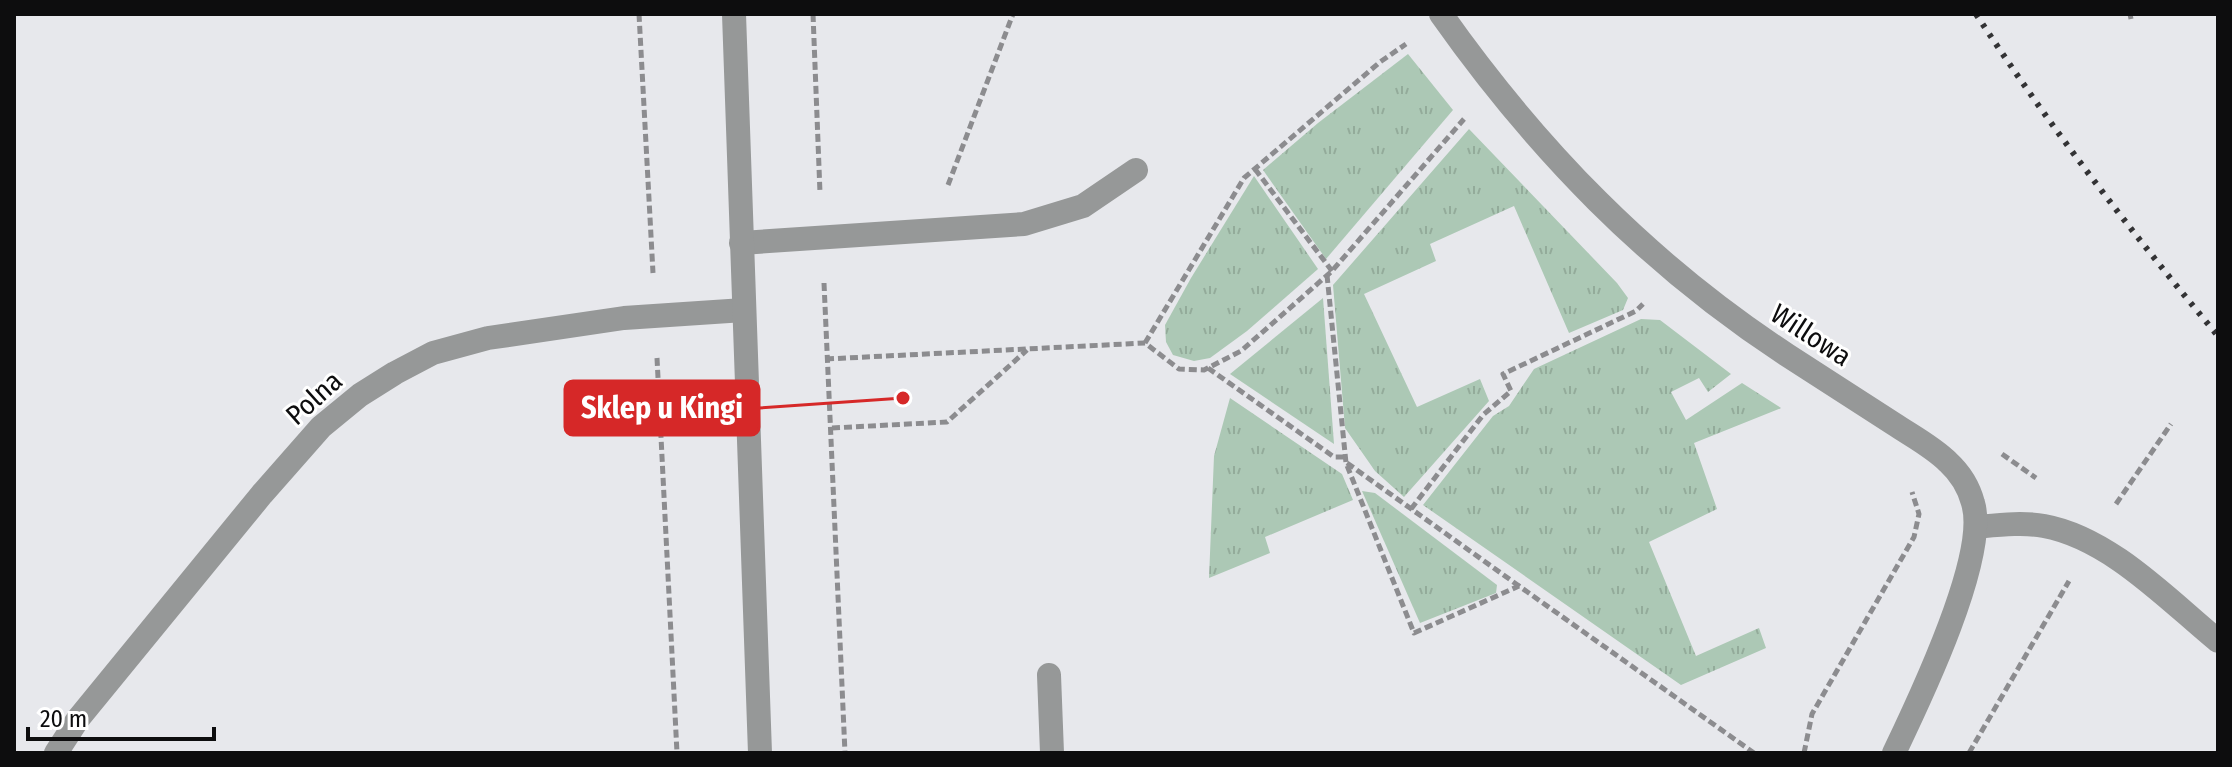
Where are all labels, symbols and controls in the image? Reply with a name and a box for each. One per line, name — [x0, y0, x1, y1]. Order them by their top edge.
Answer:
street label: Willowa — [1765, 297, 1857, 373]
street label: Polna — [279, 364, 349, 432]
callout: Sklep u Kingi — [565, 381, 759, 435]
text: Sklep u Kingi — [581, 390, 743, 426]
scale bar — [28, 691, 214, 741]
text: 20 m — [40, 705, 87, 733]

